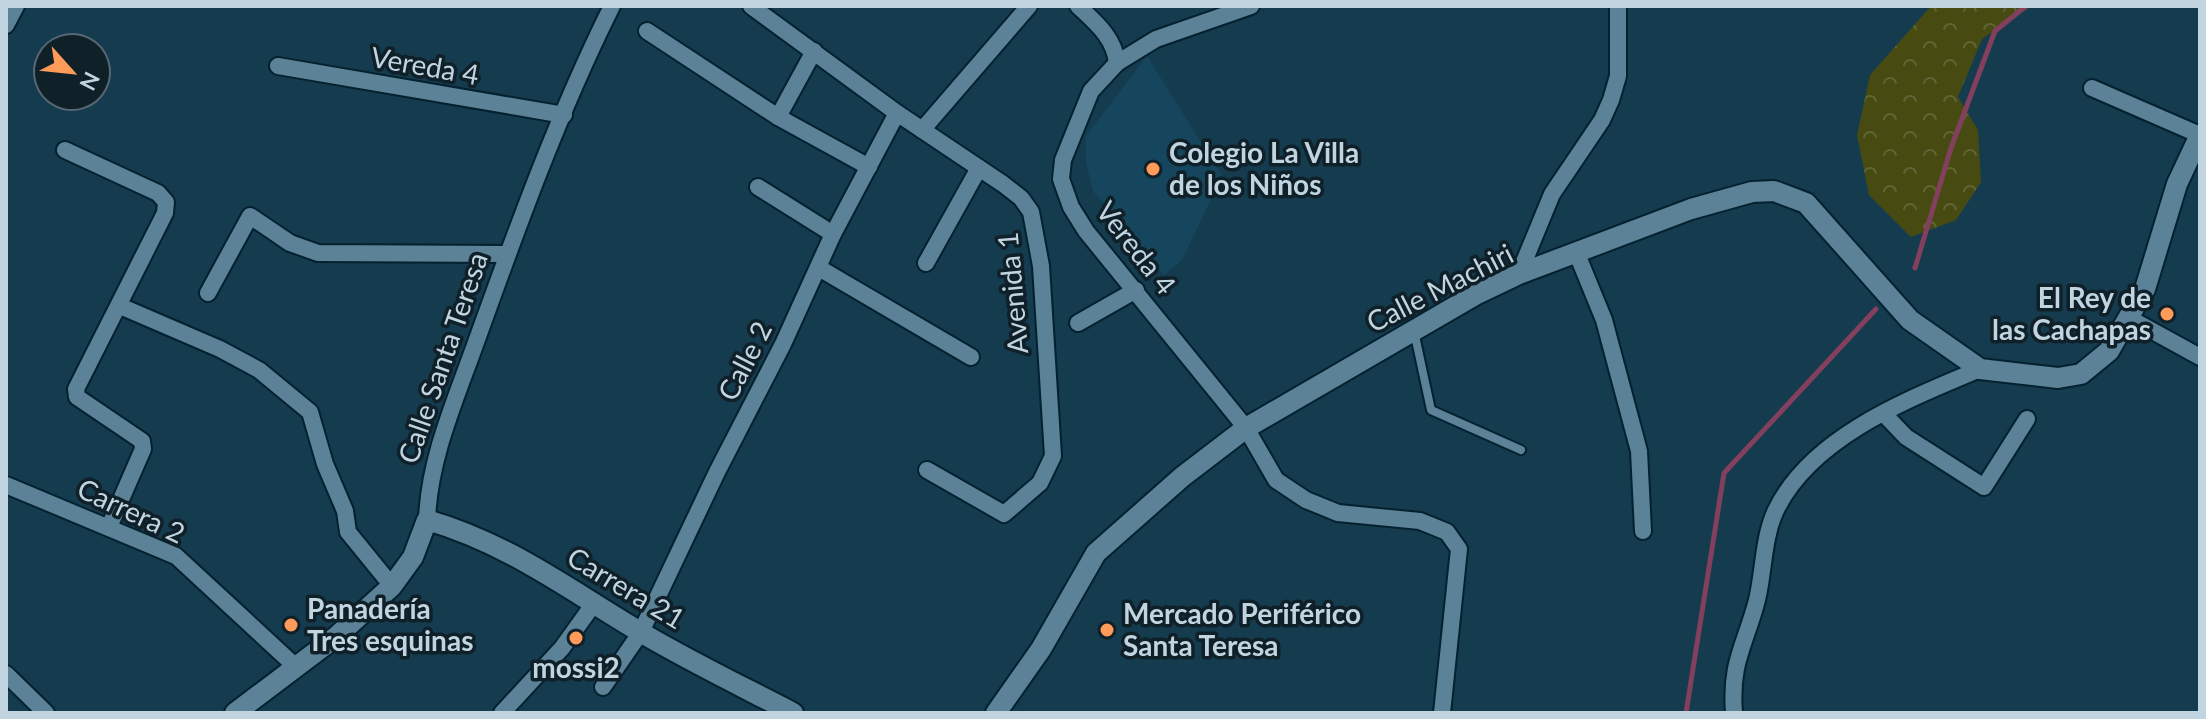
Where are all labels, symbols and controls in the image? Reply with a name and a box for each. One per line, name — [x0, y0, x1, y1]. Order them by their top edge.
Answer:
north arrow — [32, 32, 112, 112]
street label: Vereda 4 — [369, 39, 482, 91]
text: N — [74, 68, 106, 95]
place label: Colegio La Villa de los Niños — [1169, 135, 1359, 201]
marker: Colegio La Villa de los Niños — [1144, 160, 1162, 178]
street label: Vereda 4 — [1090, 194, 1184, 301]
street label: Avenida 1 — [990, 231, 1034, 355]
street label: Calle Machiri — [1361, 236, 1519, 339]
street label: Calle Santa Teresa — [390, 248, 494, 468]
place label: El Rey de las Cachapas — [1992, 280, 2151, 346]
marker: El Rey de las Cachapas — [2158, 305, 2176, 323]
street label: Calle 2 — [710, 315, 778, 406]
street label: Carrera 2 — [72, 470, 191, 550]
street label: Carrera 21 — [562, 539, 691, 635]
place label: Panadería Tres esquinas — [307, 591, 473, 657]
place label: Mercado Periférico Santa Teresa — [1123, 596, 1361, 662]
marker: Panadería Tres esquinas — [282, 616, 300, 634]
marker: Mercado Periférico Santa Teresa — [1098, 621, 1116, 639]
marker: mossi2 — [567, 629, 585, 647]
place label: mossi2 — [532, 650, 620, 684]

